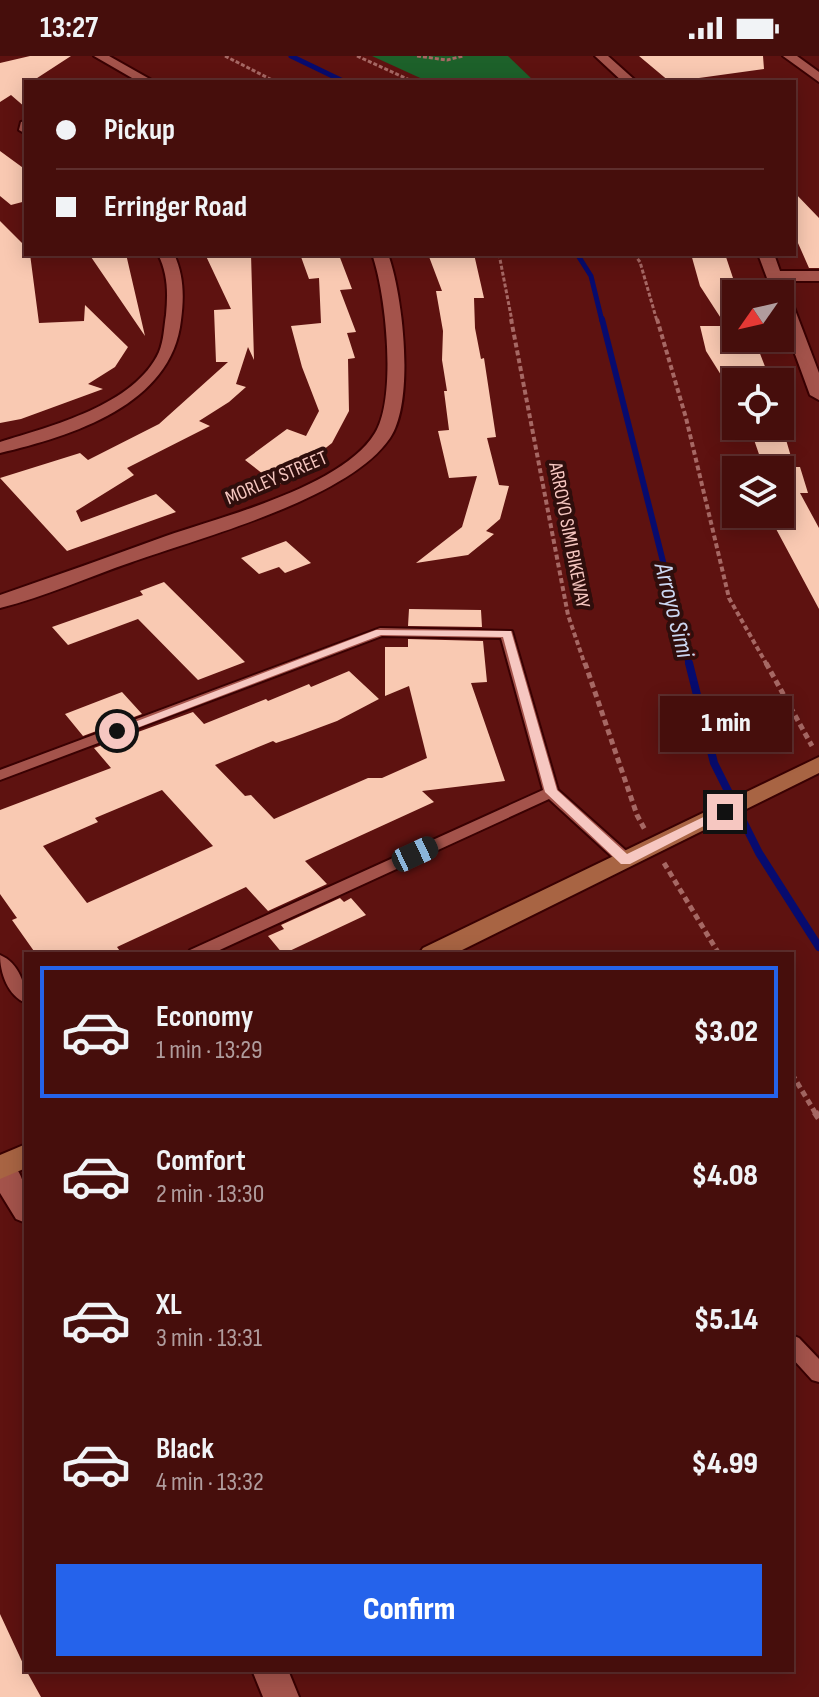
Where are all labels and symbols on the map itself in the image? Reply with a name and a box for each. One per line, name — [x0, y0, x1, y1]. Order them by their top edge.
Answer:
north arrow — [722, 280, 794, 352]
street label: MORLEY STREET — [222, 446, 331, 510]
street label: ARROYO SIMI BIKEWAY — [543, 459, 595, 611]
water label: Arroyo Simi — [647, 559, 701, 662]
callout: 1 min — [659, 696, 791, 752]
route start — [99, 713, 135, 749]
route end — [707, 794, 743, 830]
car — [388, 833, 442, 875]

